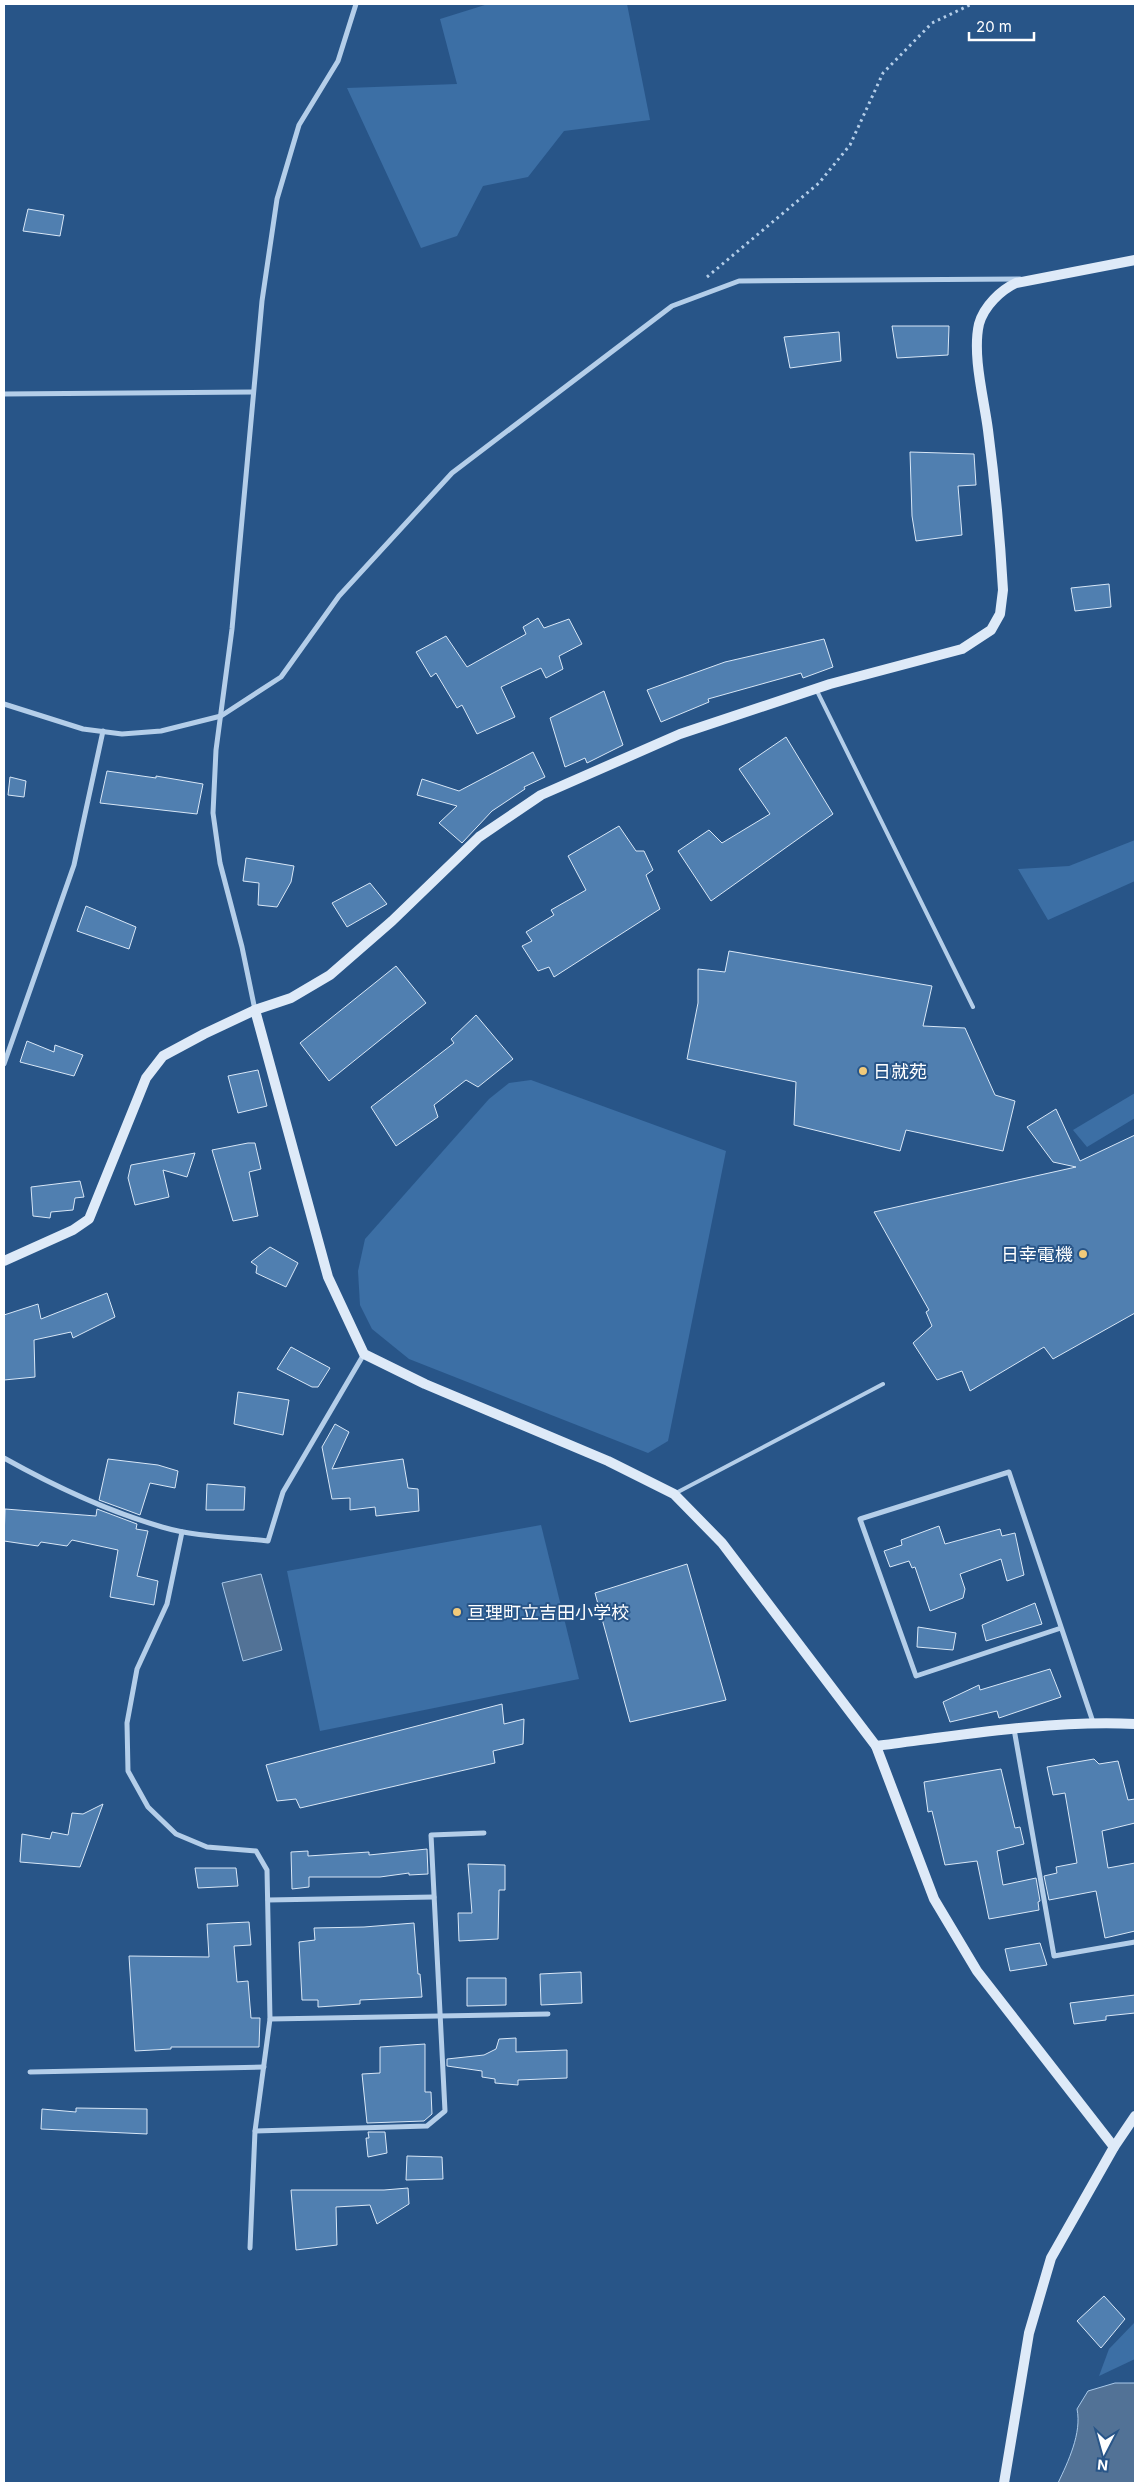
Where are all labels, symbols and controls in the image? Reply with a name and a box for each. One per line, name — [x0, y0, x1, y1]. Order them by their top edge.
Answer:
scale bar — [969, 10, 1034, 42]
text: 20 m — [976, 17, 1012, 36]
place label: 日就苑 — [873, 1061, 927, 1082]
marker: 日就苑 — [857, 1065, 869, 1077]
place label: 日幸電機 — [1001, 1244, 1073, 1265]
marker: 日幸電機 — [1077, 1248, 1089, 1260]
place label: 亘理町立吉田小学校 — [467, 1602, 629, 1623]
marker: 亘理町立吉田小学校 — [451, 1606, 463, 1618]
north arrow — [1079, 2427, 1129, 2477]
text: N — [1096, 2456, 1109, 2474]

